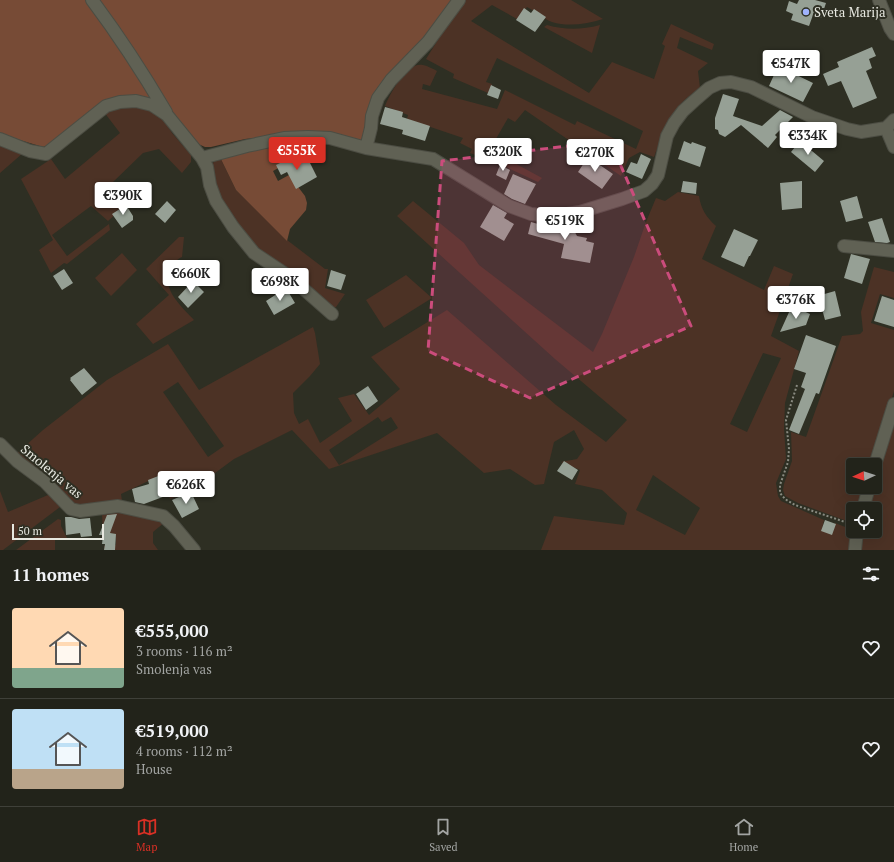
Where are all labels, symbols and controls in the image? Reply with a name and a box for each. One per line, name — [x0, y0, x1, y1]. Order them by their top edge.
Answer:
place label: Sveta Marija — [814, 3, 886, 21]
marker: Sveta Marija — [801, 7, 811, 17]
pin: €547K — [763, 50, 819, 84]
text: €547K — [772, 54, 810, 72]
pin: €334K — [780, 122, 836, 156]
text: €334K — [789, 126, 827, 144]
pin: €555K — [269, 137, 325, 171]
pin: €320K — [475, 138, 531, 172]
pin: €270K — [567, 139, 623, 173]
text: €555K — [278, 141, 316, 159]
text: €320K — [484, 142, 522, 160]
text: €270K — [576, 143, 614, 161]
pin: €390K — [95, 182, 151, 216]
text: €390K — [104, 186, 142, 204]
pin: €519K — [537, 207, 593, 241]
text: €519K — [546, 211, 584, 229]
pin: €660K — [163, 260, 219, 294]
text: €660K — [172, 264, 210, 282]
pin: €698K — [252, 268, 308, 302]
text: €698K — [261, 272, 299, 290]
pin: €376K — [768, 286, 824, 320]
text: €376K — [777, 290, 815, 308]
street label: Smolenja vas — [17, 440, 87, 502]
north arrow — [846, 458, 882, 494]
map controls — [846, 458, 882, 538]
pin: €626K — [158, 471, 214, 505]
text: €626K — [167, 475, 205, 493]
button: locate — [846, 502, 882, 538]
scale bar — [12, 522, 104, 541]
text: 50 m — [18, 524, 42, 538]
text: 11 homes — [12, 563, 89, 586]
icon: filters — [860, 563, 882, 585]
text: €555,000 — [136, 619, 208, 642]
icon: home — [44, 624, 92, 672]
icon: heart — [860, 637, 882, 659]
text: 3 rooms · 116 m² — [136, 642, 233, 660]
text: Smolenja vas — [136, 660, 212, 678]
text: €519,000 — [136, 719, 208, 742]
icon: home — [44, 725, 92, 773]
icon: heart — [860, 738, 882, 760]
text: 4 rooms · 112 m² — [136, 742, 233, 760]
text: House — [136, 760, 172, 778]
tab: Map — [136, 816, 158, 854]
tab: Saved — [429, 816, 458, 854]
tab: Home — [729, 816, 758, 854]

